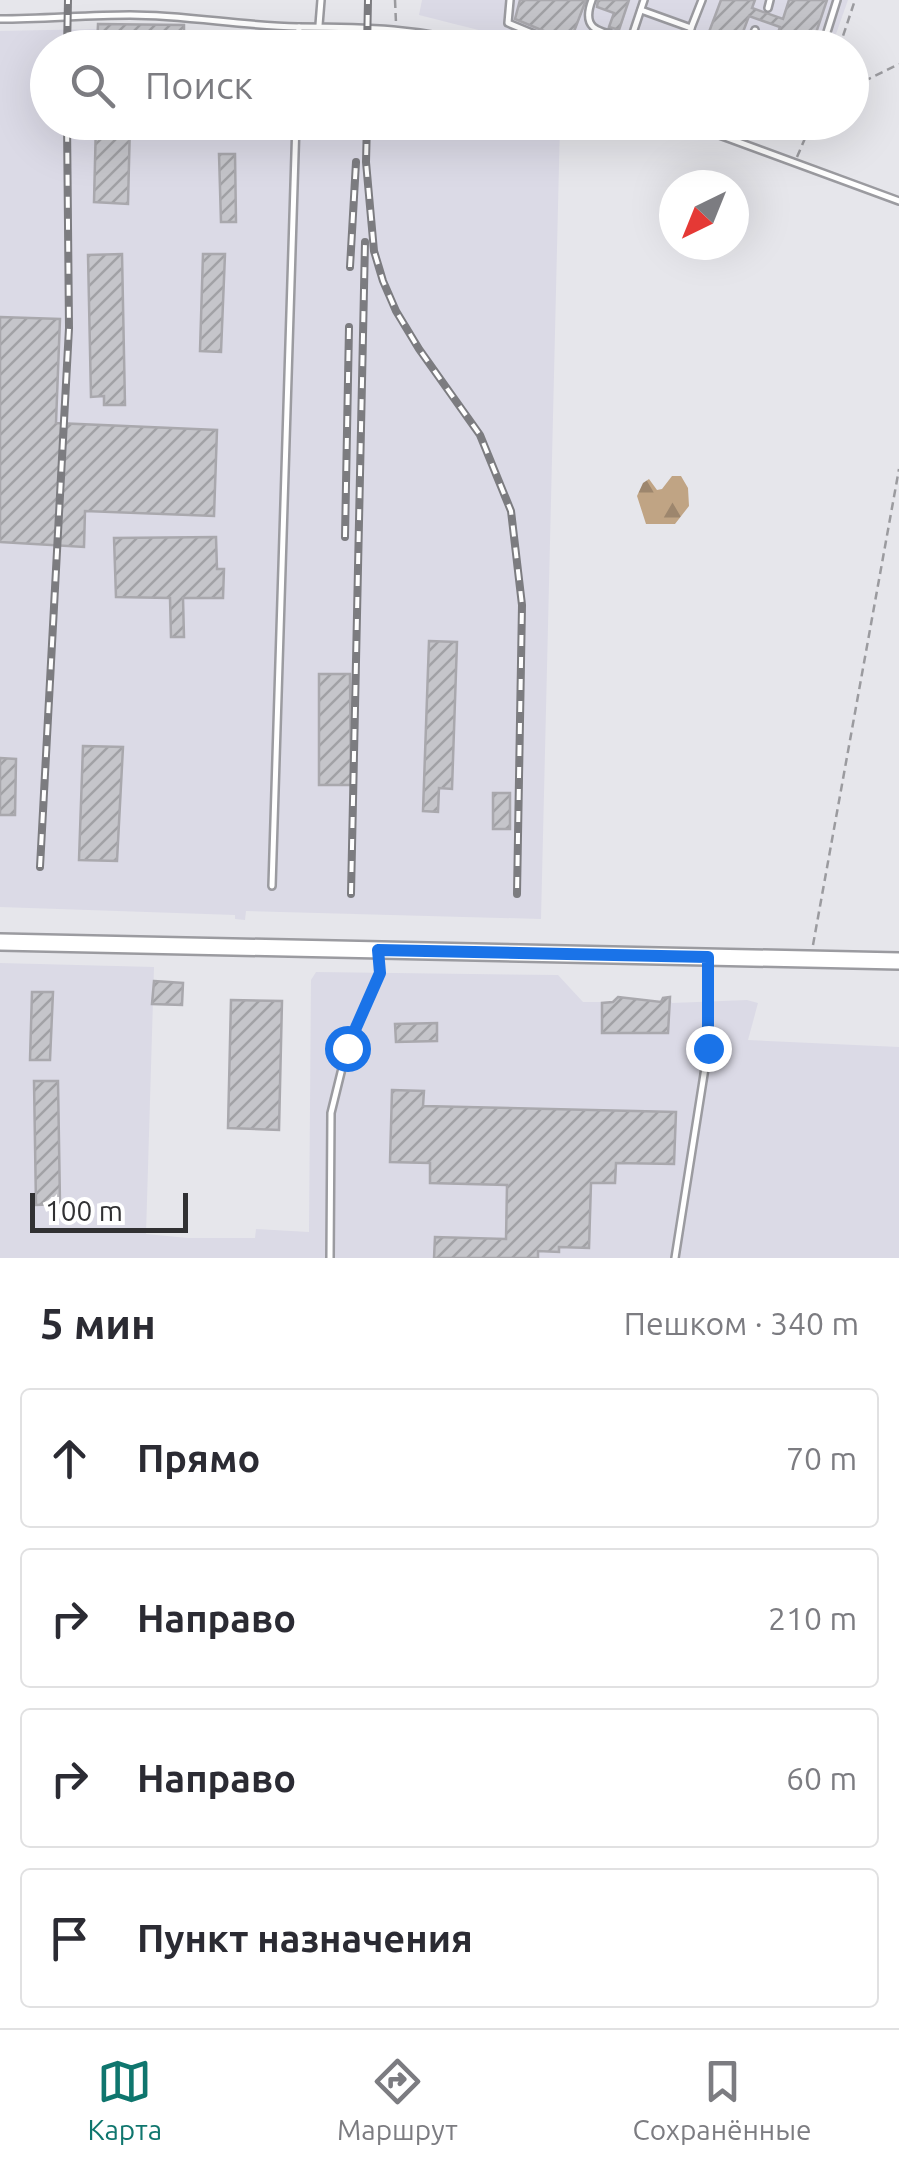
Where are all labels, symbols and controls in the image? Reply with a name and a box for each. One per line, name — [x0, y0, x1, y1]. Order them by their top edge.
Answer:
search box — [30, 30, 869, 140]
icon: search — [65, 58, 120, 113]
text: Поиск — [145, 64, 253, 106]
north arrow — [659, 170, 749, 260]
route start — [325, 1026, 371, 1072]
route end — [686, 1026, 732, 1072]
scale bar — [30, 1188, 188, 1232]
text: 100 m — [45, 1195, 123, 1226]
text: 5 мин — [40, 1300, 156, 1347]
text: Пешком · 340 m — [624, 1305, 859, 1341]
icon: ahead — [42, 1431, 97, 1486]
text: Прямо — [137, 1437, 260, 1479]
text: 70 m — [786, 1440, 857, 1476]
icon: right — [42, 1591, 97, 1646]
text: Направо — [137, 1597, 296, 1639]
text: 210 m — [768, 1600, 857, 1636]
icon: right — [42, 1751, 97, 1806]
text: Направо — [137, 1757, 296, 1799]
text: 60 m — [786, 1760, 857, 1796]
icon: arrive — [42, 1911, 97, 1966]
text: Пункт назначения — [137, 1917, 473, 1959]
tab: Карта — [87, 2054, 162, 2145]
tab: Маршрут — [337, 2054, 458, 2145]
tab: Сохранённые — [633, 2054, 812, 2145]

